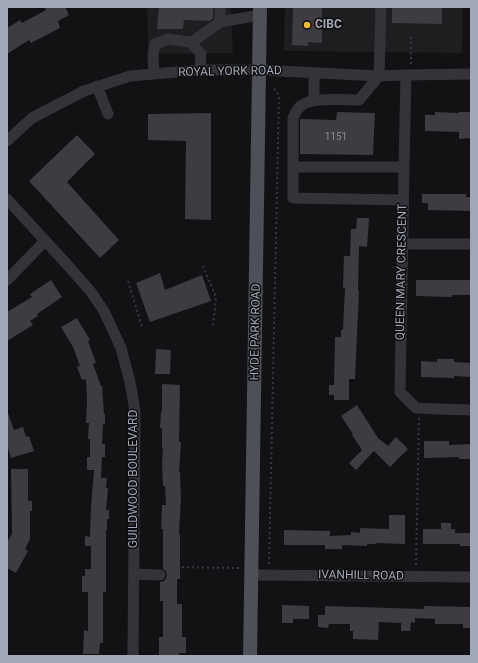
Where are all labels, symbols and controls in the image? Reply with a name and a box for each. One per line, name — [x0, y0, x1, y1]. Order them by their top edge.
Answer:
place label: CIBC — [315, 18, 342, 32]
marker: CIBC — [302, 20, 312, 30]
street label: ROYAL YORK ROAD — [178, 64, 282, 80]
house number: 1151 — [325, 131, 347, 143]
street label: QUEEN MARY CRESCENT — [394, 204, 410, 340]
street label: HYDE PARK ROAD — [248, 283, 264, 381]
street label: GUILDWOOD BOULEVARD — [127, 410, 141, 548]
street label: IVANHILL ROAD — [318, 568, 404, 584]

